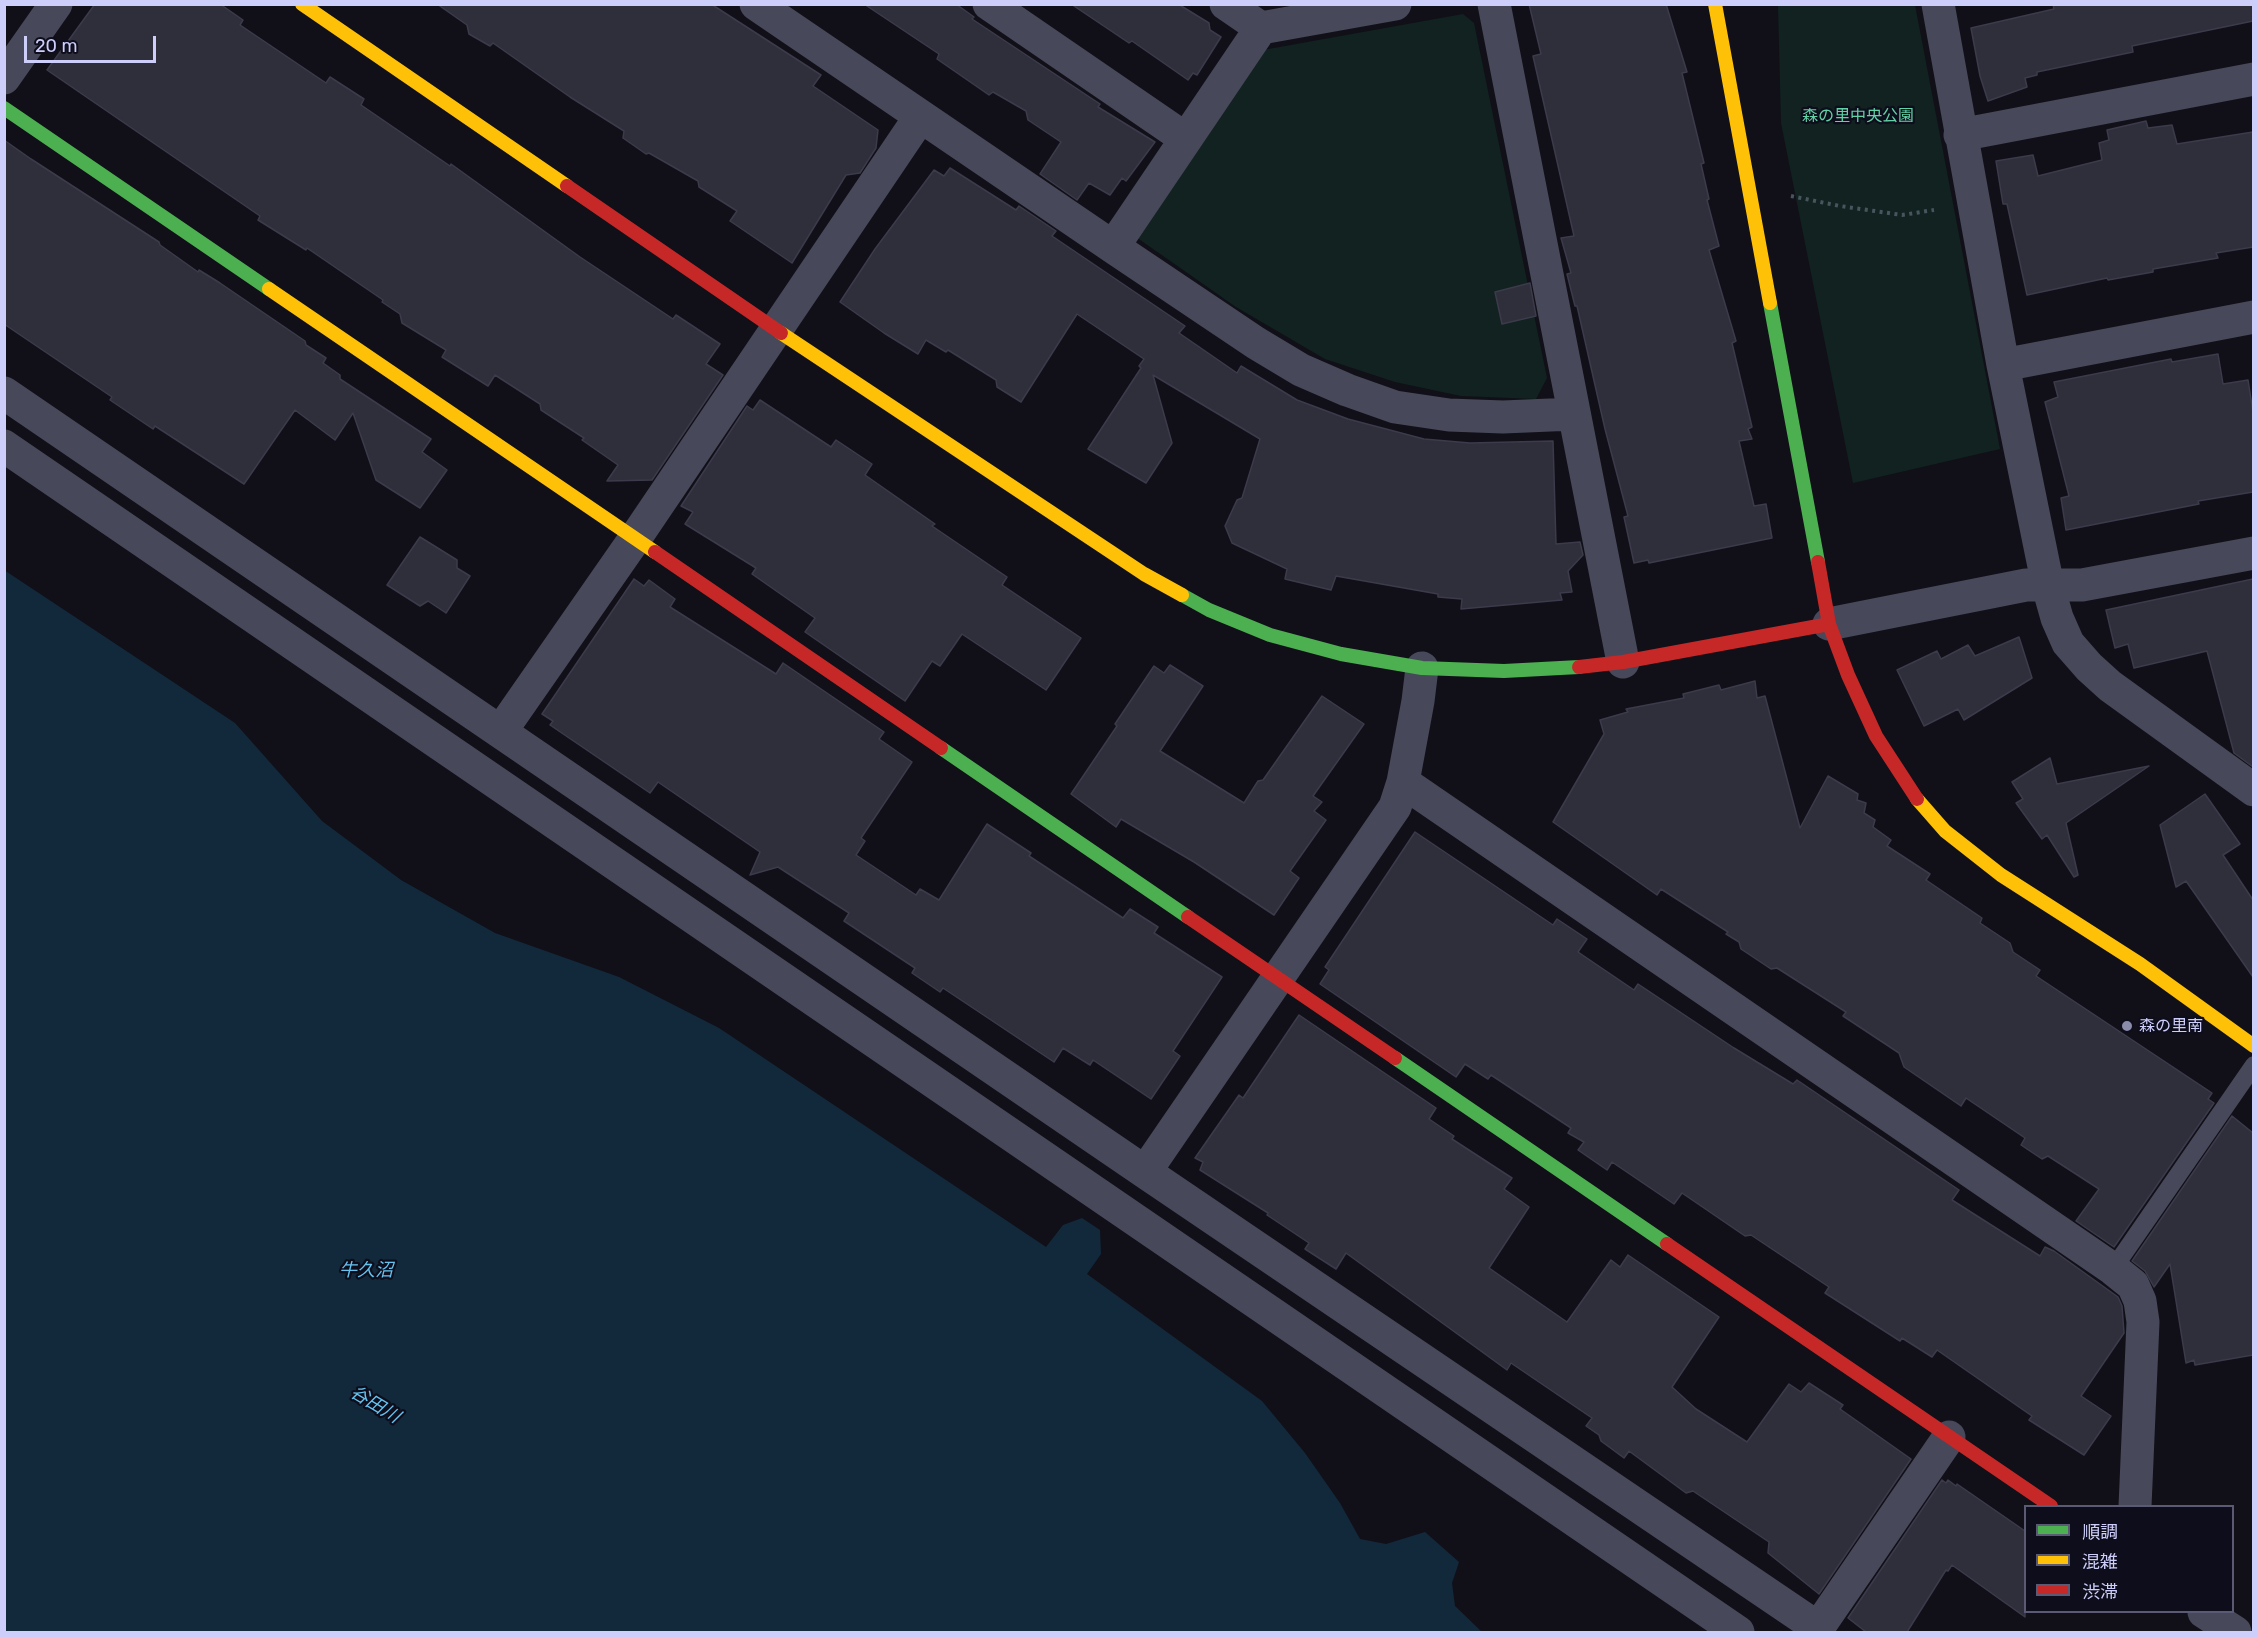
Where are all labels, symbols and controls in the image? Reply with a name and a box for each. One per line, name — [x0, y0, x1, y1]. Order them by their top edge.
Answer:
scale bar — [27, 24, 159, 62]
text: 20 m — [35, 35, 77, 57]
park label: 森の里中央公園 — [1802, 106, 1914, 126]
place label: 森の里南 — [2139, 1016, 2203, 1036]
marker: 森の里南 — [2120, 1019, 2134, 1033]
water label: 牛久沼 — [339, 1260, 393, 1282]
water label: 谷田川 — [346, 1382, 404, 1428]
legend — [2024, 1505, 2234, 1613]
text: 順調 — [2082, 1521, 2118, 1543]
text: 混雑 — [2082, 1551, 2118, 1573]
text: 渋滞 — [2082, 1581, 2118, 1603]

